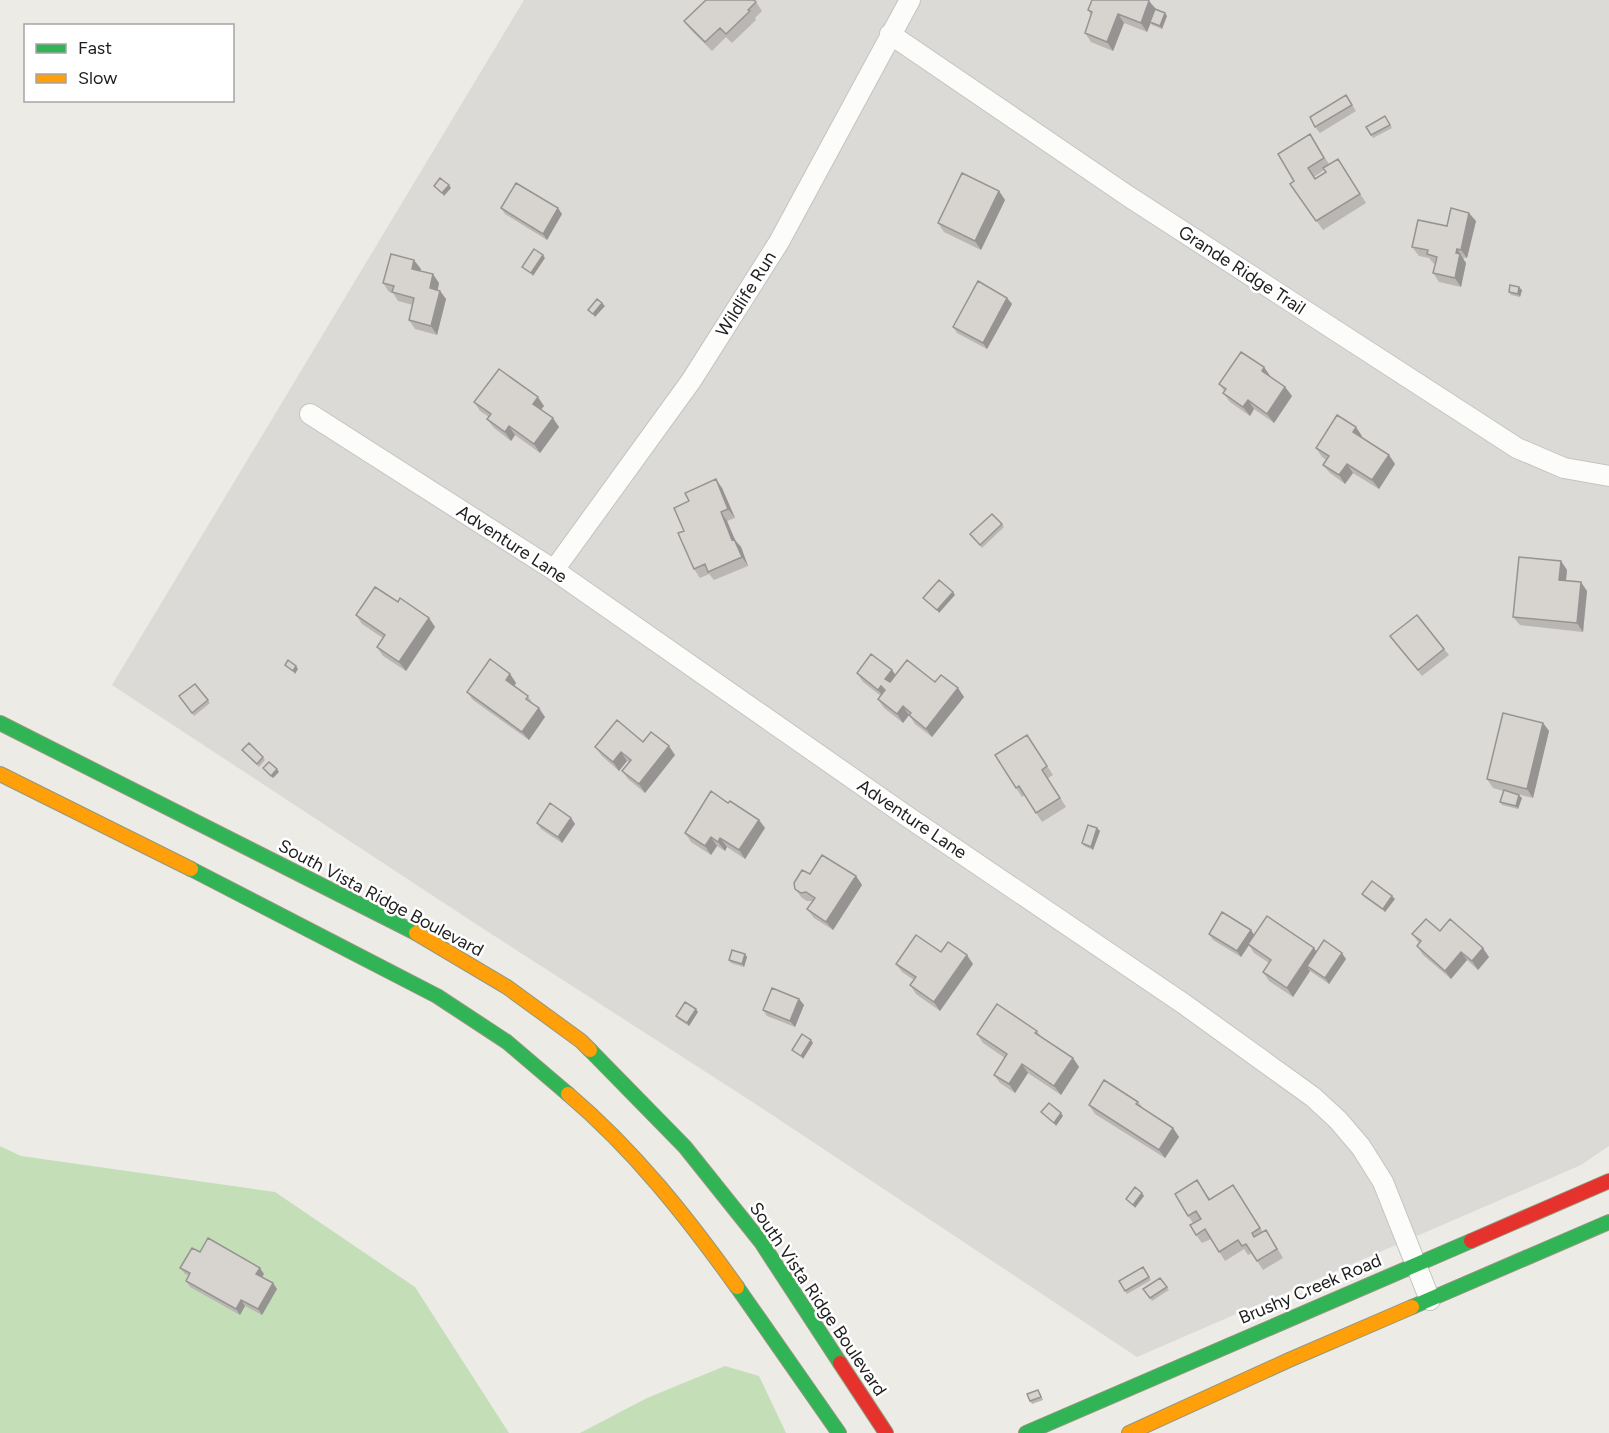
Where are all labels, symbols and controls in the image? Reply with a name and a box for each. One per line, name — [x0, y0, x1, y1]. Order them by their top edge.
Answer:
legend — [24, 24, 234, 102]
text: Fast — [78, 37, 112, 59]
text: Slow — [78, 67, 117, 89]
street label: Grande Ridge Trail — [1174, 221, 1310, 319]
street label: Wildlife Run — [711, 247, 781, 341]
street label: Adventure Lane — [453, 500, 571, 588]
street label: Adventure Lane — [853, 774, 971, 864]
street label: South Vista Ridge Boulevard — [275, 835, 487, 961]
street label: South Vista Ridge Boulevard — [745, 1198, 891, 1400]
street label: Brushy Creek Road — [1235, 1249, 1385, 1329]

